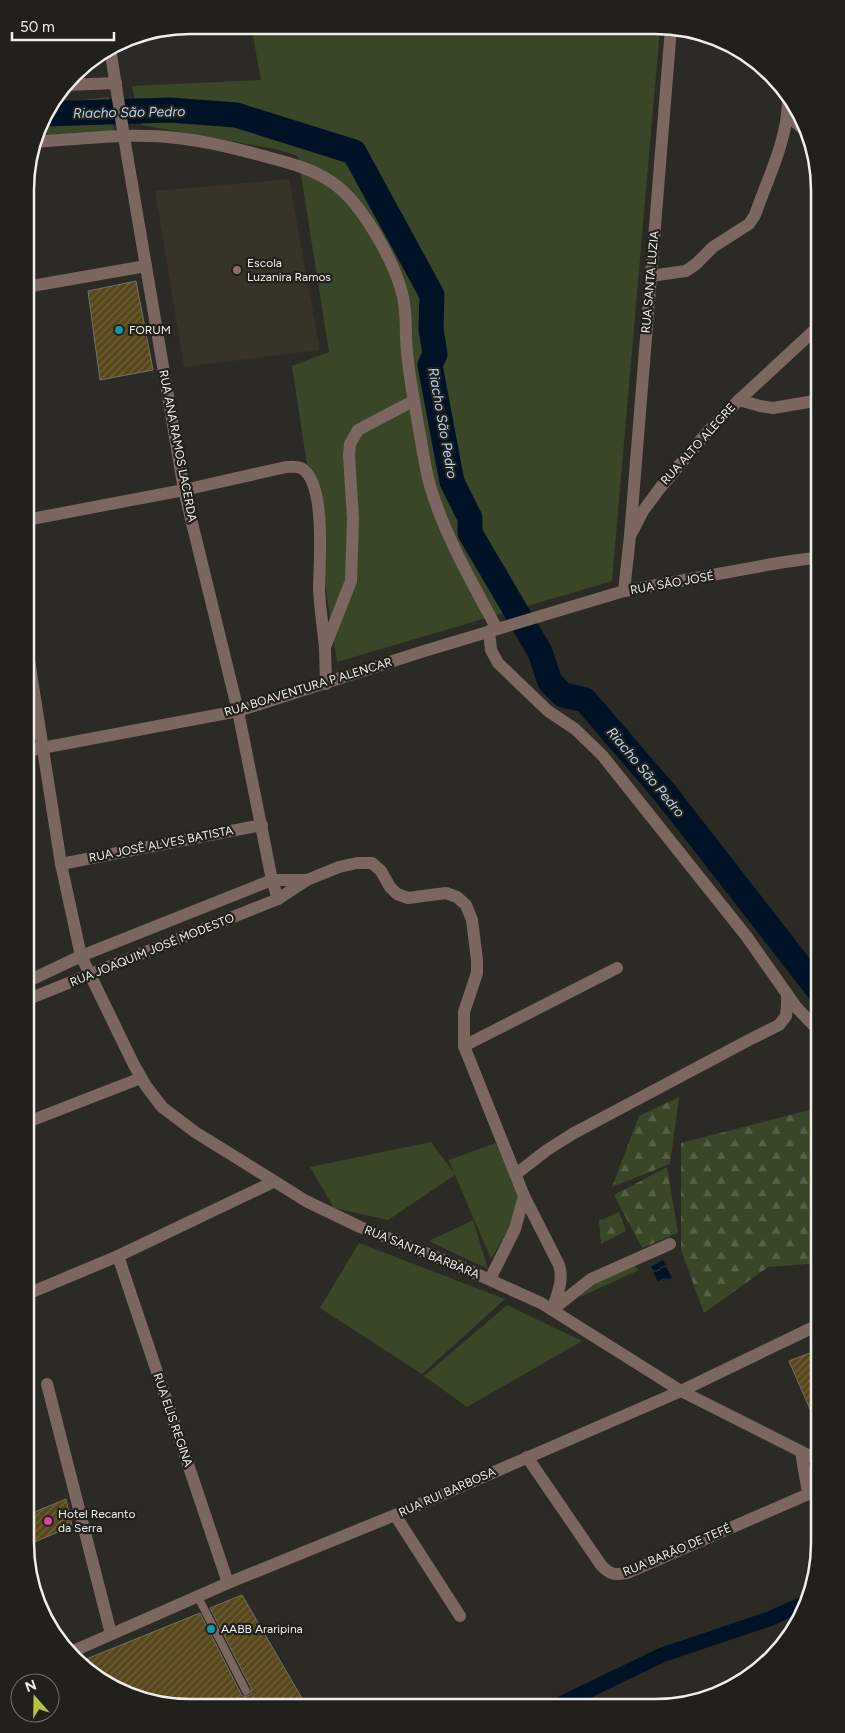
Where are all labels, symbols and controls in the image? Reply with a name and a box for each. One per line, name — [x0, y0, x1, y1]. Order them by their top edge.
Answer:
scale bar — [12, 10, 115, 42]
text: 50 m — [20, 18, 55, 36]
water label: Riacho São Pedro — [73, 103, 185, 122]
street label: RUA SANTA LUZIA — [639, 230, 661, 334]
place label: Escola Luzanira Ramos — [247, 256, 331, 284]
marker: Escola Luzanira Ramos — [231, 264, 243, 276]
place label: FORUM — [129, 323, 171, 337]
marker: FORUM — [113, 324, 125, 336]
water label: Riacho São Pedro — [424, 366, 461, 480]
street label: RUA ANA RAMOS LACERDA — [156, 369, 200, 523]
street label: RUA ALTO ALEGRE — [658, 400, 738, 488]
street label: RUA SÃO JOSÉ — [629, 569, 715, 597]
street label: RUA BOAVENTURA P ALENCAR — [222, 655, 394, 719]
water label: Riacho São Pedro — [603, 724, 688, 821]
street label: RUA JOSÊ ALVES BATISTA — [88, 823, 234, 865]
street label: RUA JOAQUIM JOSÉ MODESTO — [68, 911, 236, 989]
street label: RUA SANTA BARBARA — [362, 1223, 482, 1281]
street label: RUA ELIS REGINA — [150, 1371, 196, 1469]
street label: RUA RUI BARBOSA — [396, 1464, 498, 1520]
place label: Hotel Recanto da Serra — [58, 1507, 136, 1535]
marker: Hotel Recanto da Serra — [42, 1515, 54, 1527]
street label: RUA BARÃO DE TEFÉ — [621, 1521, 733, 1579]
place label: AABB Araripina — [221, 1622, 303, 1636]
marker: AABB Araripina — [205, 1623, 217, 1635]
north arrow — [10, 1673, 60, 1723]
text: N — [23, 1676, 39, 1696]

